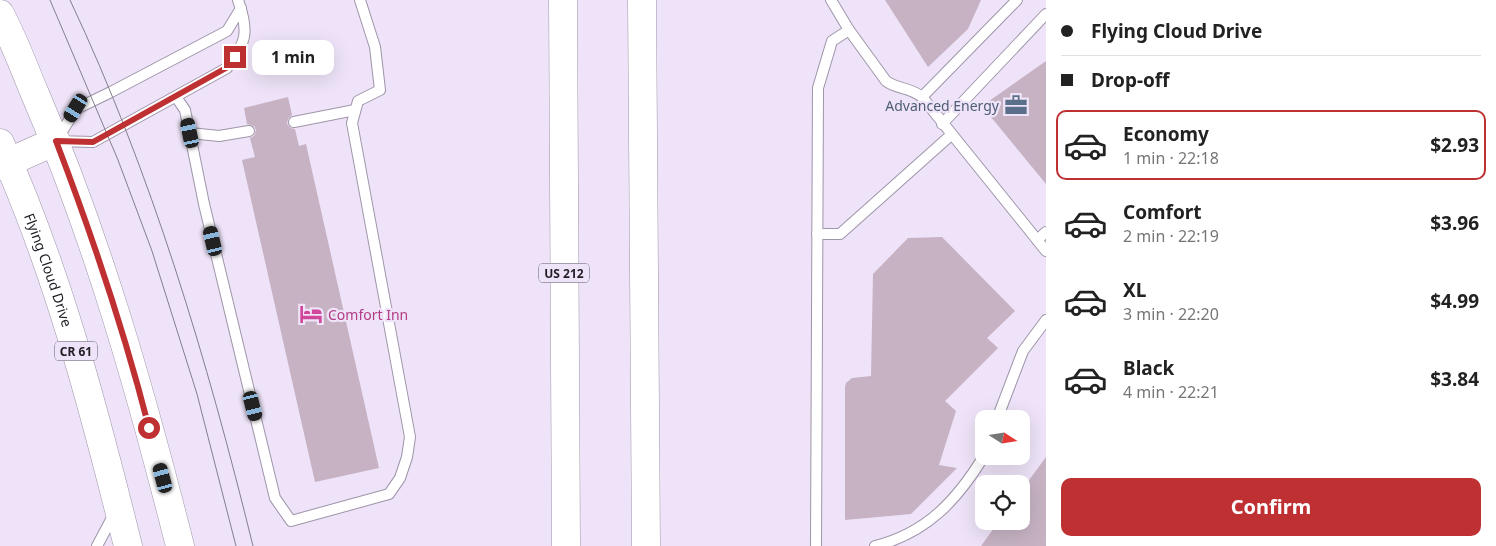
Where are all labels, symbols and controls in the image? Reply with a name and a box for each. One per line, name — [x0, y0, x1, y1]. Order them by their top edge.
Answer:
text: Flying Cloud Drive — [1091, 18, 1262, 44]
callout: 1 min — [252, 40, 335, 74]
route end — [224, 46, 246, 68]
text: 1 min — [271, 46, 315, 68]
text: Drop-off — [1091, 67, 1170, 93]
car — [61, 91, 90, 125]
office icon: Advanced Energy — [1003, 92, 1029, 118]
place label: Advanced Energy — [885, 96, 1000, 115]
car — [179, 117, 200, 149]
text: Economy — [1123, 121, 1209, 147]
icon: car — [1063, 123, 1108, 168]
text: $2.93 — [1430, 132, 1479, 158]
text: 1 min · 22:18 — [1123, 147, 1219, 169]
text: Comfort — [1123, 199, 1202, 225]
icon: car — [1063, 201, 1108, 246]
street label: Flying Cloud Drive — [20, 210, 77, 329]
text: $3.96 — [1430, 210, 1479, 236]
car — [202, 225, 223, 257]
text: 2 min · 22:19 — [1123, 225, 1219, 247]
road number: US 212 — [539, 264, 589, 282]
text: XL — [1123, 277, 1146, 303]
icon: car — [1063, 279, 1108, 324]
text: $4.99 — [1430, 288, 1479, 314]
hotel icon: Comfort Inn — [298, 301, 324, 327]
text: 3 min · 22:20 — [1123, 303, 1219, 325]
place label: Comfort Inn — [328, 305, 408, 324]
road number: CR 61 — [55, 342, 97, 361]
text: Black — [1123, 355, 1174, 381]
icon: car — [1063, 357, 1108, 402]
text: $3.84 — [1430, 366, 1479, 392]
text: 4 min · 22:21 — [1123, 381, 1219, 403]
car — [242, 390, 263, 422]
north arrow — [975, 410, 1030, 465]
map controls — [975, 410, 1030, 530]
route start — [138, 417, 160, 439]
car — [151, 462, 174, 494]
button: locate — [975, 475, 1030, 530]
button: Confirm — [1061, 478, 1481, 536]

